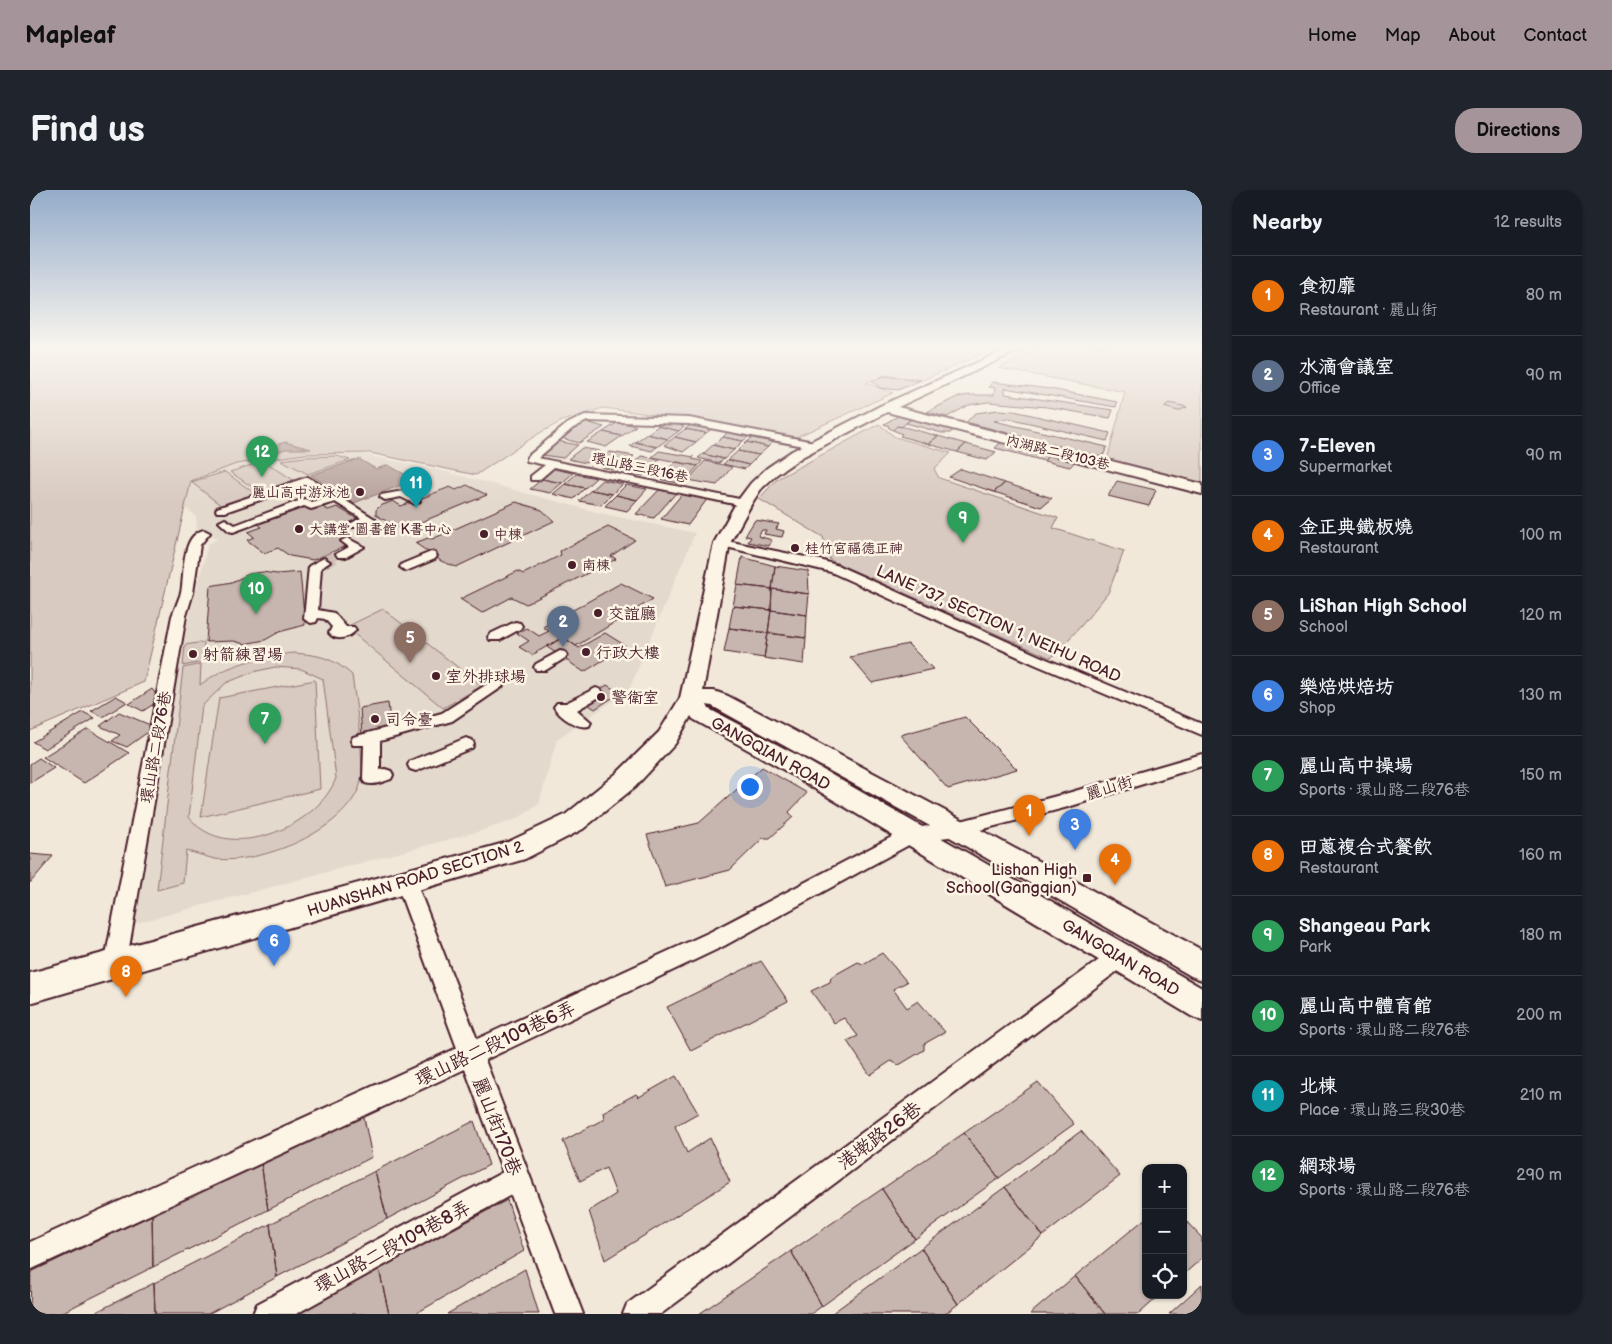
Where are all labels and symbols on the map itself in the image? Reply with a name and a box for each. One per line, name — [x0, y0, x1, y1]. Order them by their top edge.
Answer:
street label: 內湖路二段103巷 — [1004, 431, 1112, 474]
pin: 12 — [246, 436, 278, 477]
street label: 環山路三段16巷 — [590, 449, 691, 486]
pin: 11 — [400, 467, 432, 508]
place label: 麗山高中游泳池 — [252, 484, 350, 501]
marker: 麗山高中游泳池 — [354, 486, 366, 498]
pin: 9 — [947, 502, 979, 543]
place label: 大講堂 圖書館 K書中心 — [309, 521, 452, 538]
marker: 大講堂 圖書館 K書中心 — [293, 523, 305, 535]
place label: 中棟 — [494, 526, 523, 543]
marker: 中棟 — [478, 528, 490, 540]
place label: 桂竹宮福德正神 — [805, 540, 903, 557]
marker: 桂竹宮福德正神 — [789, 542, 801, 554]
place label: 南棟 — [582, 557, 611, 574]
marker: 南棟 — [566, 559, 578, 571]
street label: LANE 737, SECTION 1, NEIHU ROAD — [873, 562, 1124, 687]
pin: 10 — [240, 573, 272, 614]
place label: 交誼廳 — [608, 605, 656, 624]
pin: 2 — [547, 606, 579, 647]
marker: 交誼廳 — [592, 607, 604, 619]
pin: 5 — [394, 622, 426, 663]
place label: 行政大樓 — [596, 644, 660, 663]
place label: 射箭練習場 — [203, 646, 283, 665]
marker: 行政大樓 — [580, 646, 592, 658]
marker: 射箭練習場 — [187, 648, 199, 660]
place label: 室外排球場 — [446, 668, 526, 687]
marker: 室外排球場 — [430, 670, 442, 682]
place label: 警衛室 — [611, 689, 659, 708]
street label: 環山路二段76巷 — [137, 690, 176, 805]
marker: 警衛室 — [595, 691, 607, 703]
pin: 7 — [249, 703, 281, 744]
place label: 司令臺 — [385, 711, 433, 730]
marker: 司令臺 — [369, 713, 381, 725]
street label: GANGQIAN ROAD — [707, 714, 833, 795]
street label: 麗山街 — [1084, 772, 1135, 805]
your location — [737, 774, 763, 800]
pin: 1 — [1013, 795, 1045, 836]
pin: 3 — [1059, 809, 1091, 850]
street label: HUANSHAN ROAD SECTION 2 — [305, 837, 526, 921]
pin: 4 — [1099, 844, 1131, 885]
place label: Lishan High School(Gangqian) — [946, 861, 1077, 898]
marker: Lishan High School(Gangqian) — [1081, 872, 1093, 884]
street label: GANGQIAN ROAD — [1058, 916, 1182, 1001]
pin: 6 — [258, 925, 290, 966]
pin: 8 — [110, 956, 142, 997]
street label: 環山路二段109巷6弄 — [412, 997, 579, 1092]
street label: 麗山街170巷 — [467, 1074, 526, 1179]
street label: 港墘路26巷 — [834, 1097, 926, 1175]
street label: 環山路二段109巷8弄 — [311, 1196, 475, 1298]

